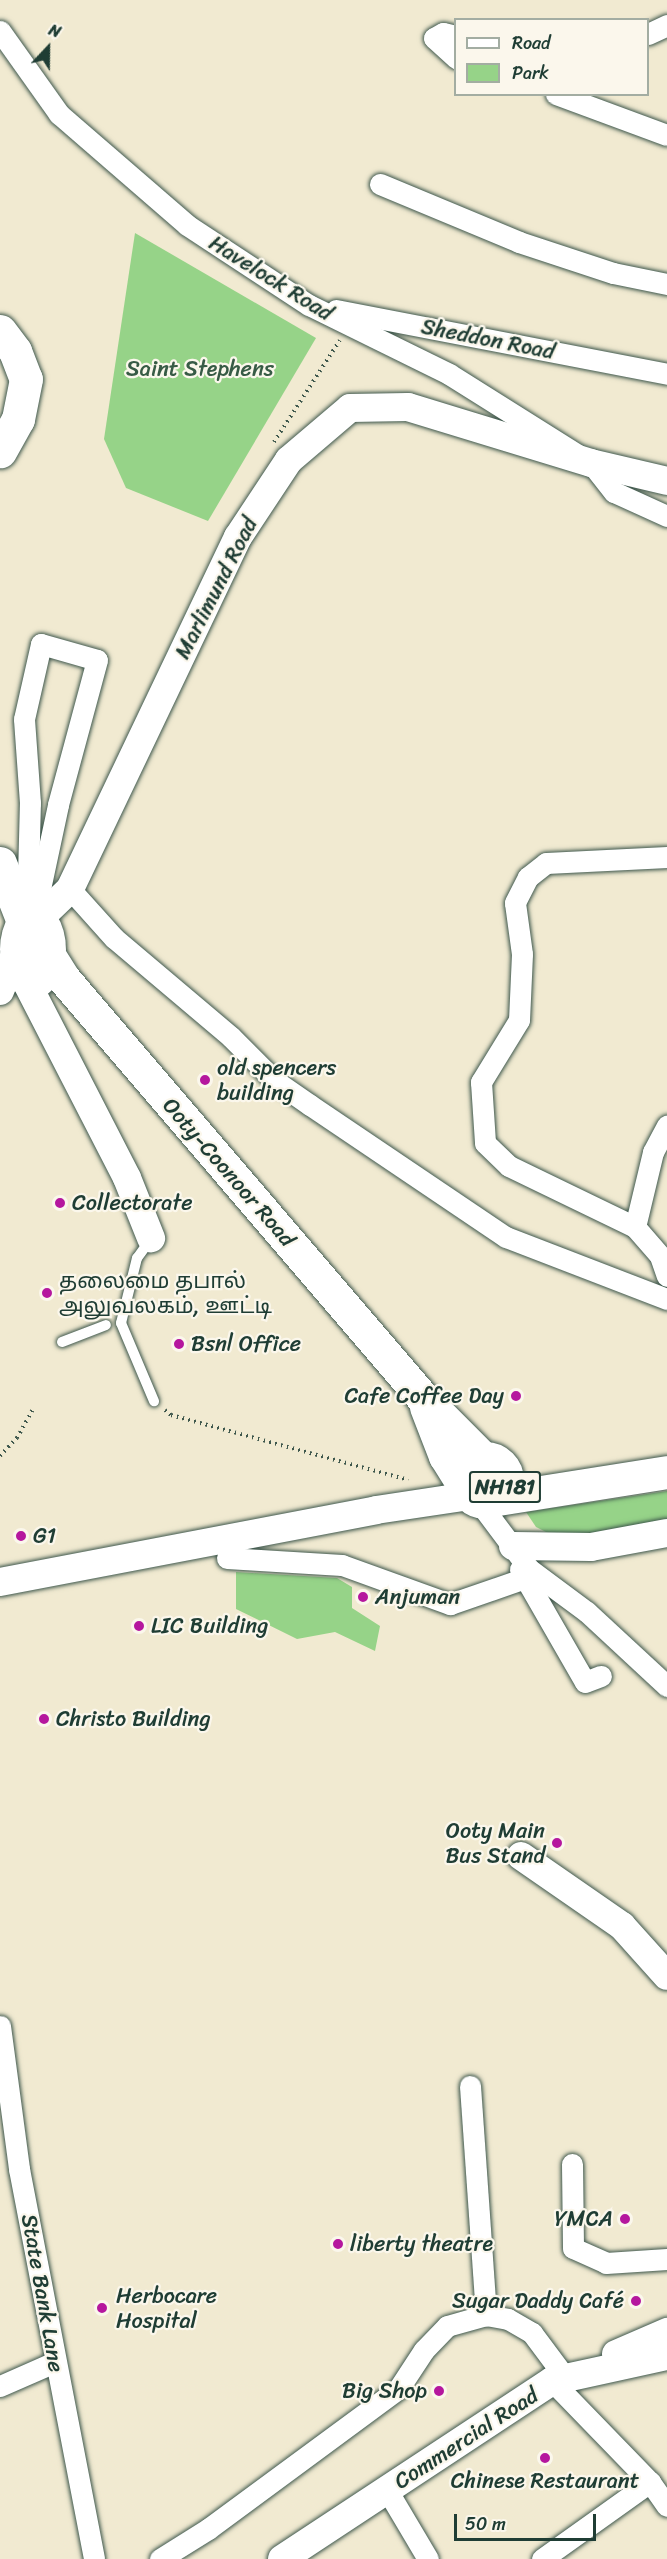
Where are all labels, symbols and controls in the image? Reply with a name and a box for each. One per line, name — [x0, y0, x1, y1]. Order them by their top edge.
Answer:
text: N — [44, 15, 66, 46]
north arrow — [18, 18, 78, 78]
legend — [454, 18, 649, 96]
text: Road — [512, 27, 551, 59]
text: Park — [512, 57, 549, 89]
street label: Havelock Road — [204, 229, 338, 327]
street label: Sheddon Road — [419, 313, 557, 365]
park label: Saint Stephens — [125, 356, 275, 382]
street label: Marlimund Road — [169, 513, 263, 663]
place label: old spencers building — [217, 1054, 337, 1106]
marker: old spencers building — [198, 1073, 212, 1087]
street label: Ooty-Coonoor Road — [157, 1092, 301, 1252]
place label: Collectorate — [72, 1190, 192, 1216]
marker: Collectorate — [53, 1196, 67, 1210]
place label: தலைமை தபால் அலுவலகம், ஊட்டி — [59, 1267, 272, 1318]
marker: தலைமை தபால் அலுவலகம், ஊட்டி — [40, 1286, 54, 1300]
place label: Bsnl Office — [191, 1331, 301, 1357]
marker: Bsnl Office — [172, 1337, 186, 1351]
place label: Cafe Coffee Day — [345, 1383, 504, 1409]
marker: Cafe Coffee Day — [509, 1389, 523, 1403]
road number: NH181 — [468, 1469, 542, 1505]
place label: G1 — [33, 1523, 56, 1549]
marker: G1 — [14, 1529, 28, 1543]
place label: Anjuman — [375, 1584, 460, 1610]
marker: Anjuman — [356, 1590, 370, 1604]
place label: LIC Building — [151, 1613, 268, 1639]
marker: LIC Building — [132, 1619, 146, 1633]
place label: Christo Building — [56, 1706, 211, 1732]
marker: Christo Building — [37, 1712, 51, 1726]
place label: Ooty Main Bus Stand — [446, 1817, 545, 1868]
marker: Ooty Main Bus Stand — [550, 1836, 564, 1850]
place label: YMCA — [554, 2206, 613, 2232]
street label: State Bank Lane — [16, 2212, 70, 2374]
marker: YMCA — [618, 2212, 632, 2226]
place label: liberty theatre — [350, 2231, 493, 2257]
marker: liberty theatre — [331, 2237, 345, 2251]
place label: Herbocare Hospital — [116, 2282, 217, 2334]
place label: Sugar Daddy Café — [451, 2288, 624, 2314]
marker: Sugar Daddy Café — [629, 2294, 643, 2308]
marker: Herbocare Hospital — [93, 2299, 111, 2317]
place label: Big Shop — [342, 2378, 427, 2404]
street label: Commercial Road — [389, 2382, 543, 2494]
marker: Big Shop — [432, 2384, 446, 2398]
marker: Chinese Restaurant — [538, 2451, 552, 2465]
place label: Chinese Restaurant — [451, 2468, 639, 2494]
scale bar — [457, 2502, 600, 2540]
text: 50 m — [465, 2508, 506, 2540]

